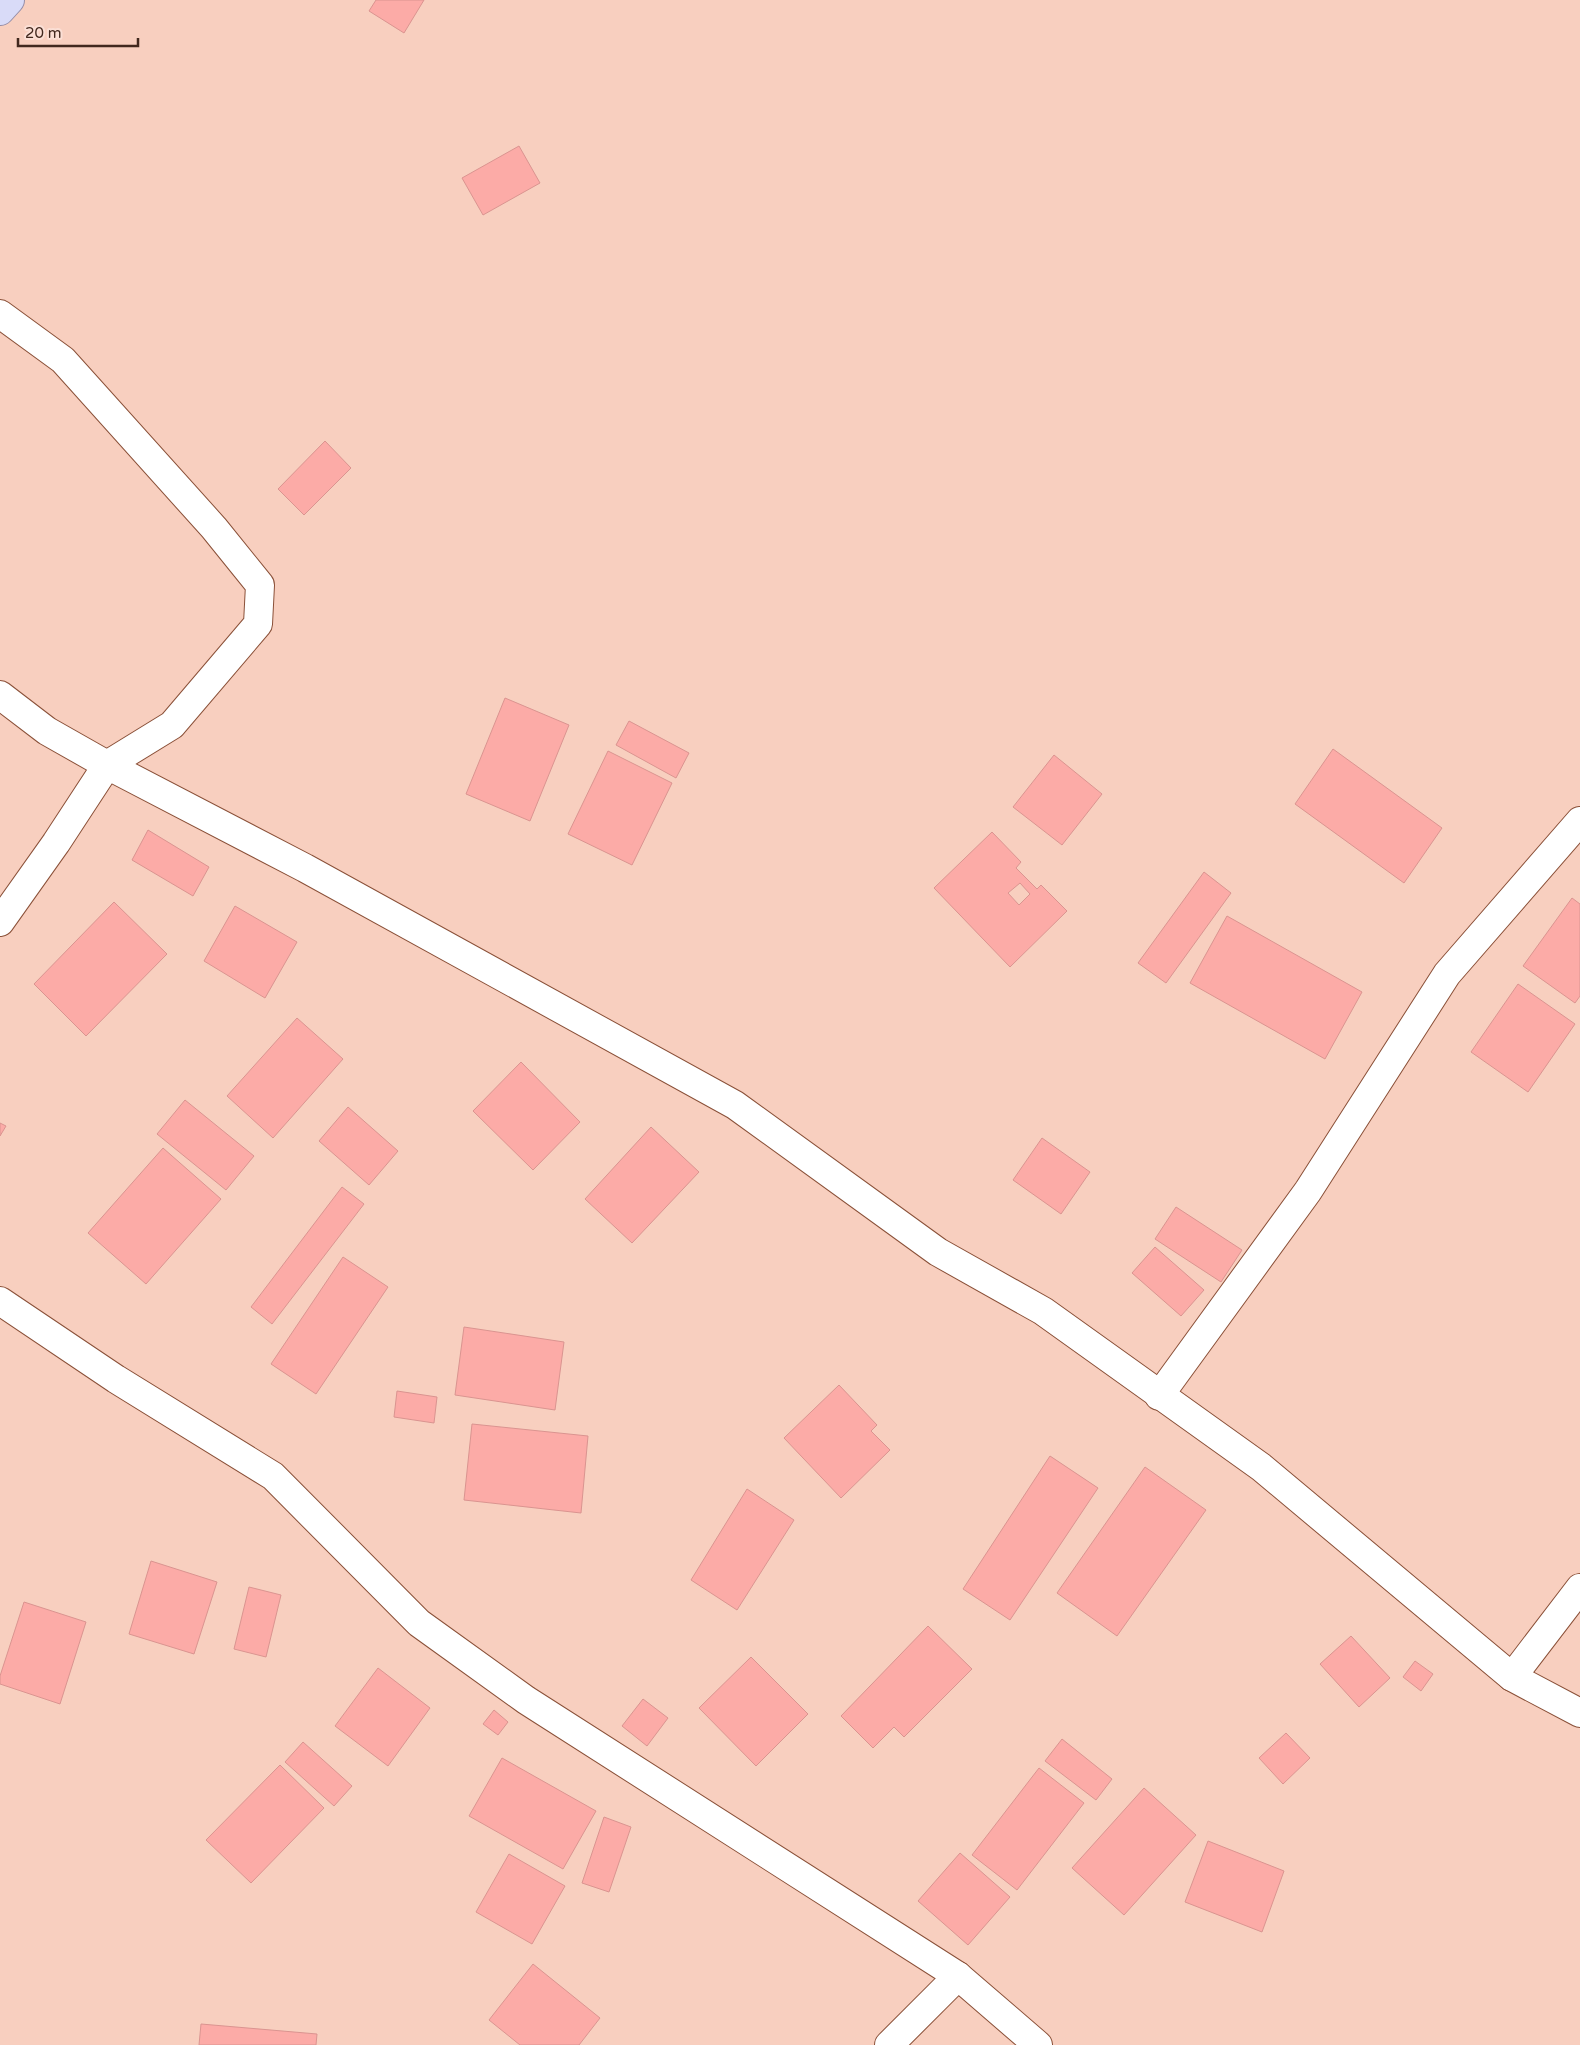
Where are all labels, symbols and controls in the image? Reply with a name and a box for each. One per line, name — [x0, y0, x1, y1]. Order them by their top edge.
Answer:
scale bar — [18, 15, 138, 47]
text: 20 m — [25, 24, 62, 42]

